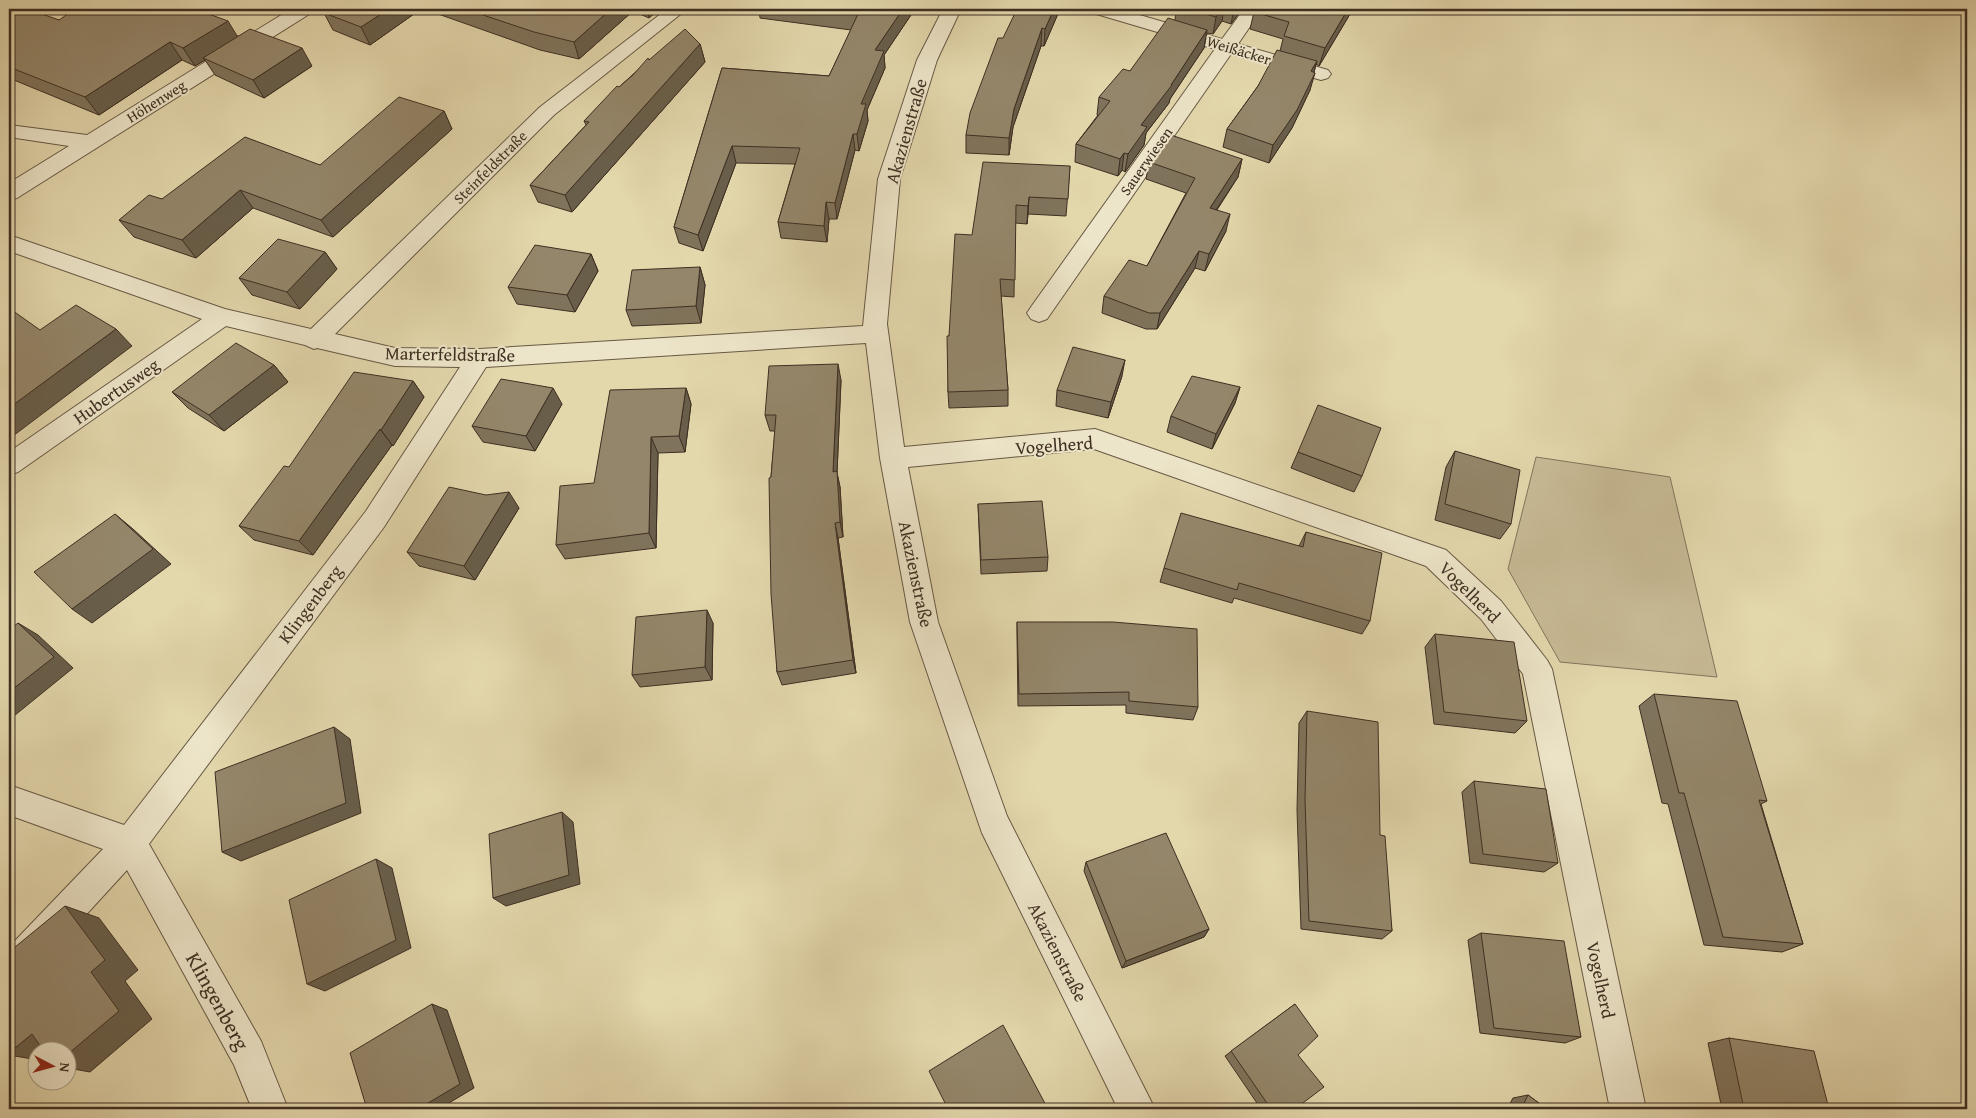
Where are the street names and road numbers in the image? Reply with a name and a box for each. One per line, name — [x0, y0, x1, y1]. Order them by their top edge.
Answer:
street label: Weißäcker — [1204, 30, 1274, 70]
street label: Höhenweg — [122, 74, 190, 127]
street label: Akazienstraße — [878, 75, 934, 187]
street label: Sauerwiesen — [1115, 122, 1178, 199]
street label: Steinfeldstraße — [448, 125, 532, 209]
street label: Marterfeldstraße — [385, 339, 515, 369]
street label: Hubertusweg — [67, 351, 165, 431]
street label: Vogelherd — [1014, 429, 1094, 461]
street label: Akazienstraße — [892, 518, 940, 630]
street label: Vogelherd — [1433, 555, 1507, 629]
street label: Klingenberg — [271, 559, 349, 649]
street label: Akazienstraße — [1021, 898, 1095, 1006]
street label: Vogelherd — [1580, 939, 1622, 1021]
street label: Klingenberg — [178, 946, 258, 1056]

